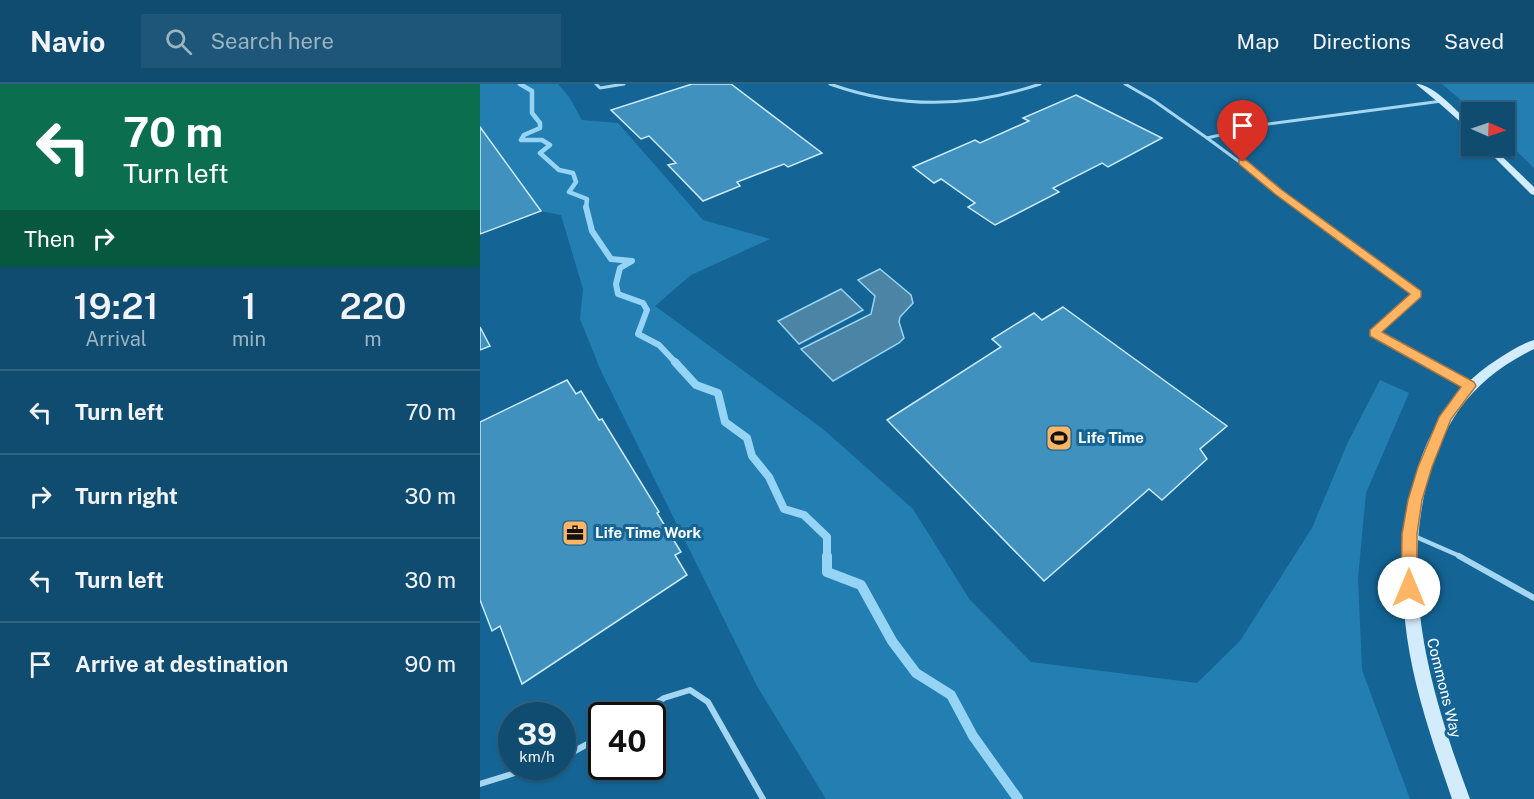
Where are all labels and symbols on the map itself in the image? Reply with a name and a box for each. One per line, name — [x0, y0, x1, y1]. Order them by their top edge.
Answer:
pin — [1217, 100, 1268, 162]
north arrow — [1461, 102, 1515, 156]
sports icon: Life Time — [1044, 423, 1074, 453]
place label: Life Time — [1078, 429, 1144, 446]
office icon: Life Time Work — [560, 518, 590, 548]
place label: Life Time Work — [595, 524, 702, 541]
position arrow — [1377, 556, 1441, 620]
street label: Commons Way — [1424, 636, 1465, 740]
speed limit sign: 40 — [588, 702, 666, 780]

